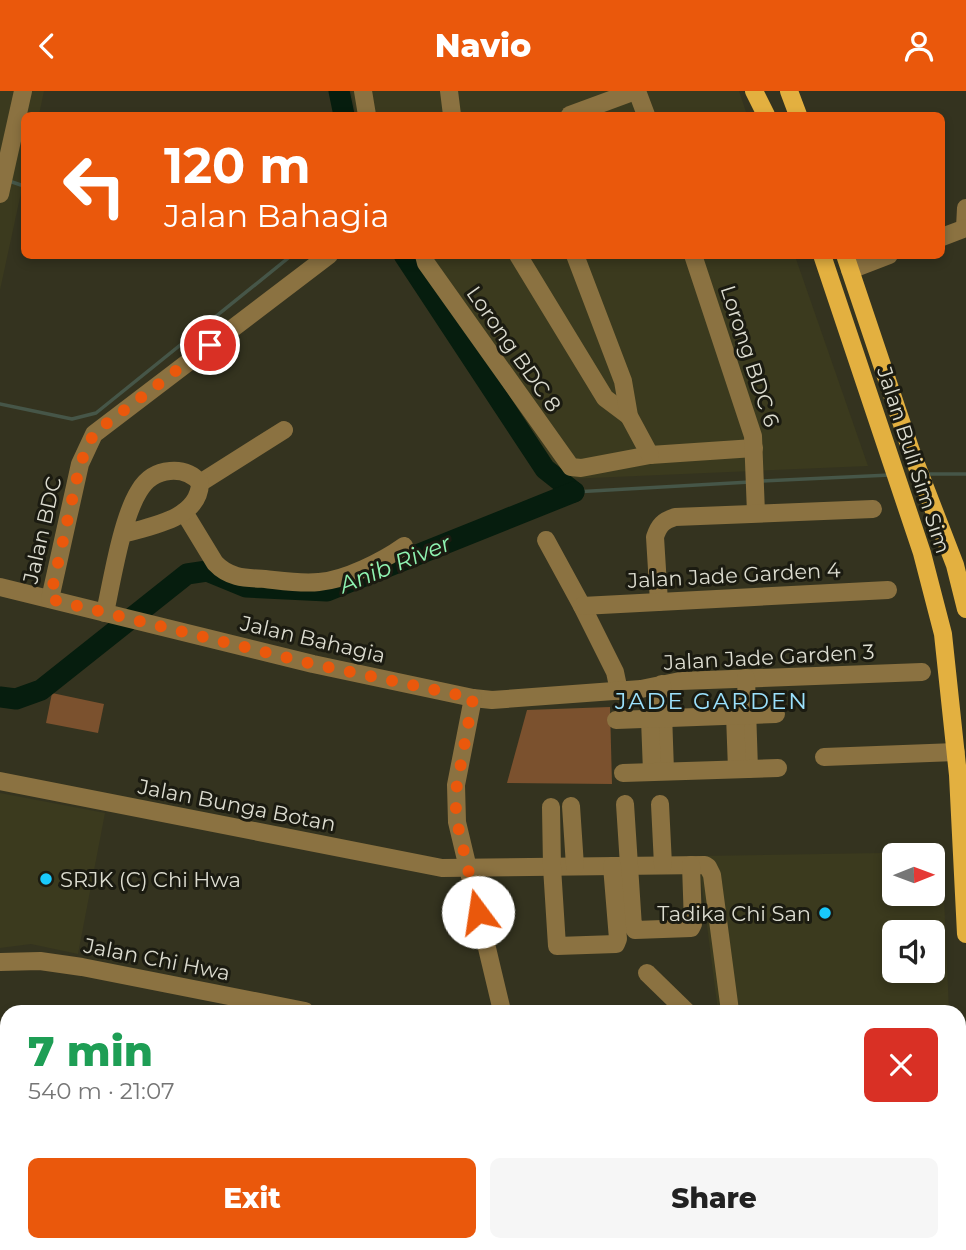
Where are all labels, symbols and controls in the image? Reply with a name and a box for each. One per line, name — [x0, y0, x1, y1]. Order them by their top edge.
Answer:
text: Navio — [435, 26, 531, 65]
icon: back — [28, 27, 66, 65]
icon: person — [900, 27, 938, 65]
text: 120 m — [164, 136, 311, 195]
icon: left — [49, 140, 140, 231]
text: Jalan Bahagia — [164, 196, 389, 235]
street label: Lorong BDC 8 — [461, 281, 567, 417]
street label: Lorong BDC 6 — [715, 282, 785, 430]
pin — [180, 315, 240, 375]
icon: arrive — [191, 326, 229, 364]
street label: Jalan Buli Sim Sim — [872, 363, 956, 556]
street label: Jalan BDC — [17, 474, 66, 587]
water label: Anib River — [333, 529, 456, 600]
street label: Jalan Jade Garden 4 — [626, 557, 841, 593]
street label: Jalan Bahagia — [237, 610, 388, 668]
street label: Jalan Jade Garden 3 — [662, 639, 875, 675]
district label: JADE GARDEN — [614, 687, 809, 715]
street label: Jalan Bunga Botan — [135, 773, 338, 836]
north arrow — [882, 843, 945, 907]
map controls — [882, 843, 945, 983]
place label: SRJK (C) Chi Hwa — [60, 867, 241, 892]
marker: SRJK (C) Chi Hwa — [38, 871, 54, 887]
position arrow — [441, 875, 515, 949]
place label: Tadika Chi San — [657, 901, 811, 926]
marker: Tadika Chi San — [817, 905, 833, 921]
button: sound — [882, 920, 945, 983]
street label: Jalan Chi Hwa — [81, 932, 232, 985]
text: 7 min — [28, 1025, 153, 1077]
button: close — [864, 1028, 938, 1102]
text: 540 m · 21:07 — [28, 1077, 175, 1105]
button: Exit — [28, 1158, 476, 1238]
button: Share — [490, 1158, 938, 1238]

